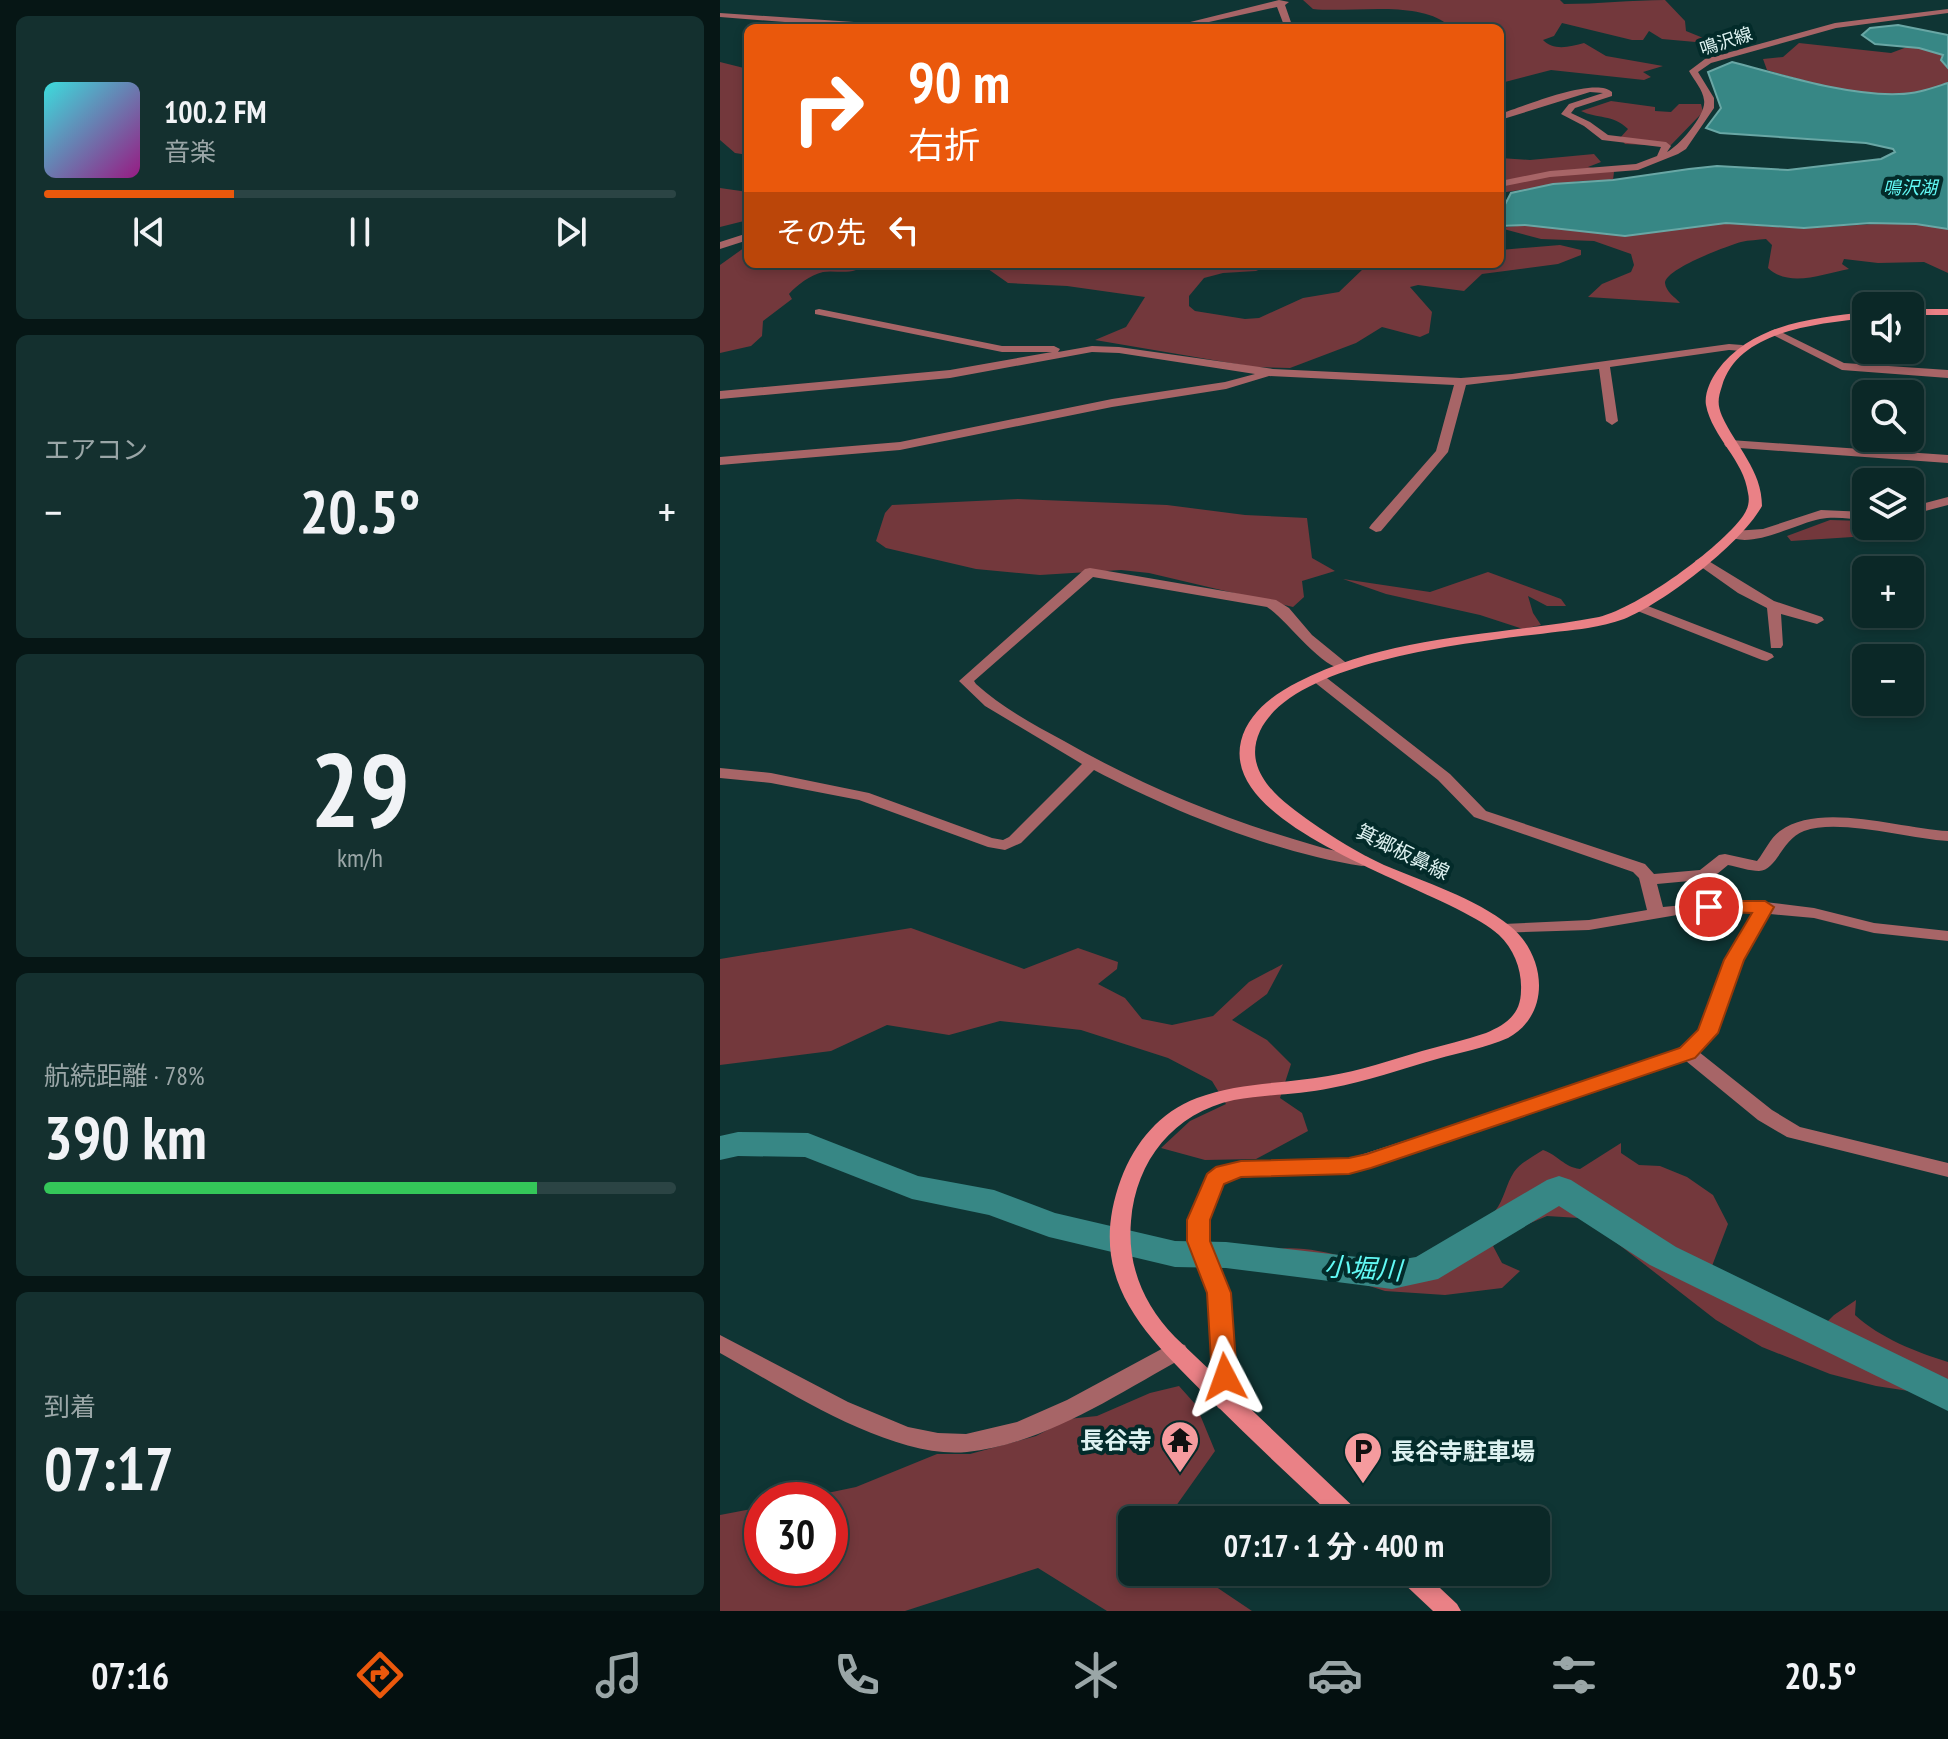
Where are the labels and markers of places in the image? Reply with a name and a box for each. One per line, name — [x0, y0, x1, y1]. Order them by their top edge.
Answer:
pin — [1675, 873, 1743, 941]
temple icon: 長谷寺 — [1159, 1419, 1201, 1474]
place label: 長谷寺 — [1080, 1425, 1152, 1456]
parking icon: 長谷寺駐車場 — [1342, 1430, 1384, 1485]
place label: 長谷寺駐車場 — [1391, 1436, 1535, 1467]

